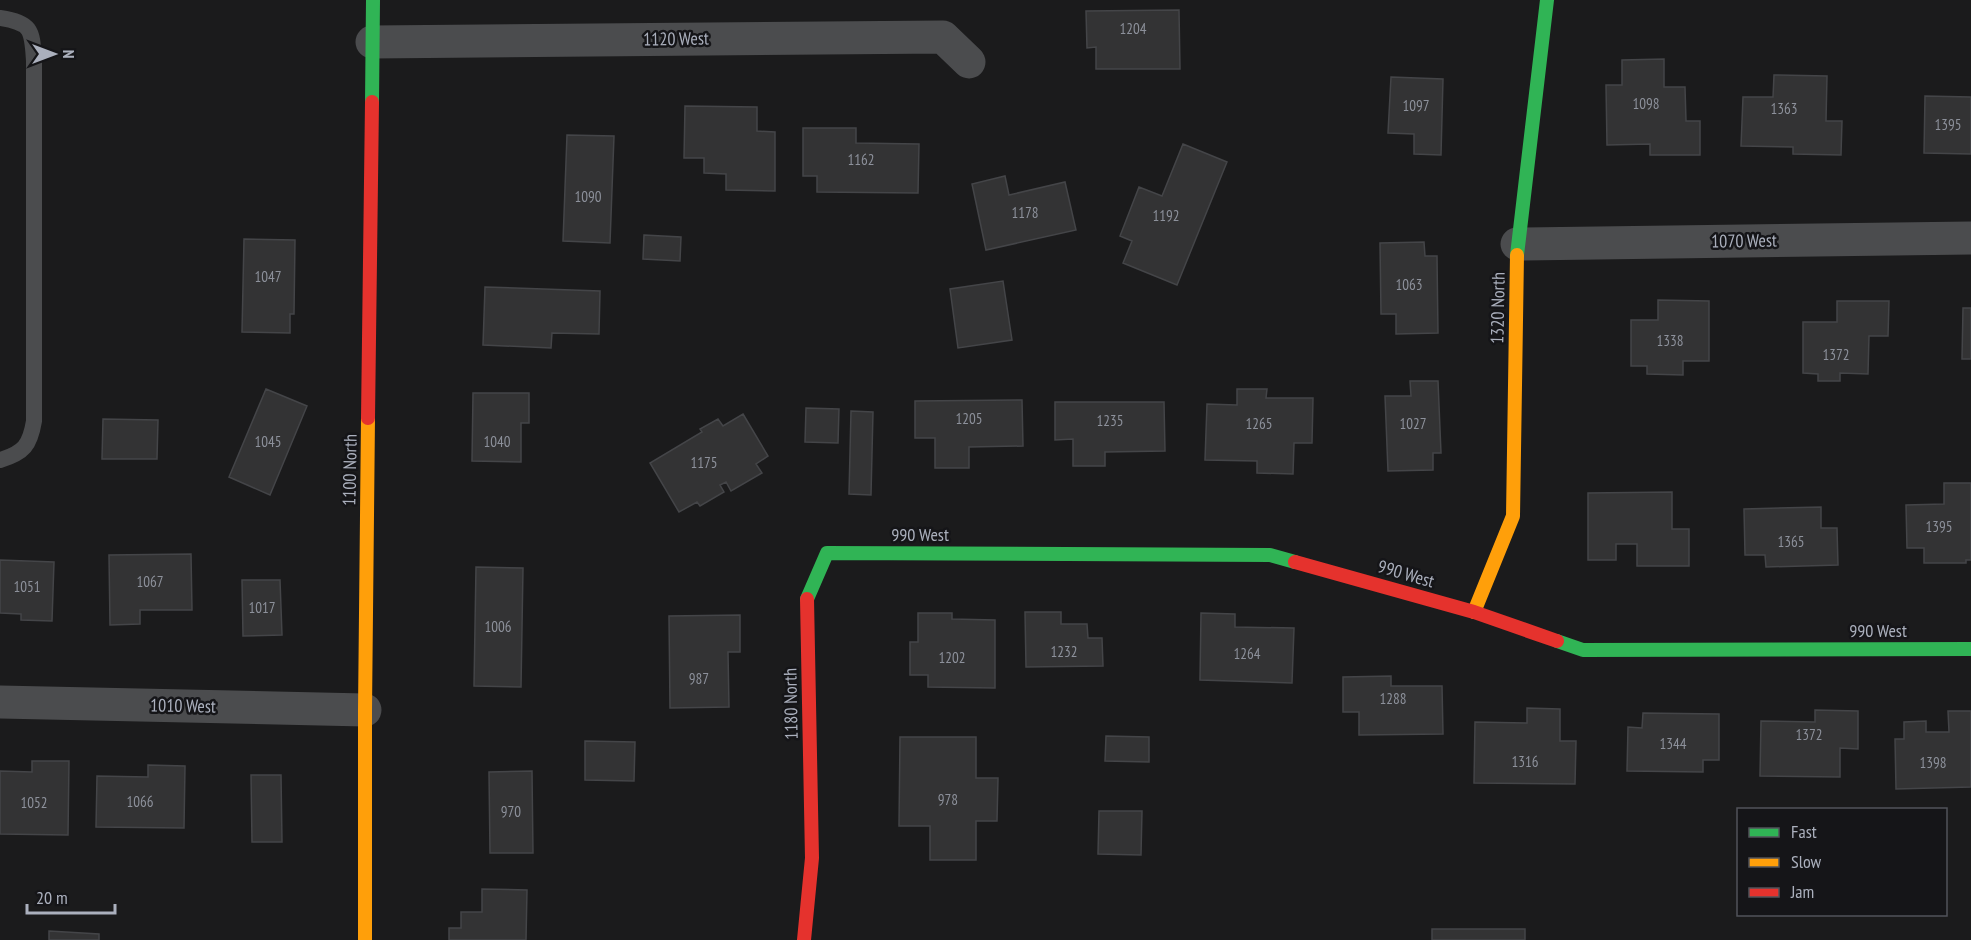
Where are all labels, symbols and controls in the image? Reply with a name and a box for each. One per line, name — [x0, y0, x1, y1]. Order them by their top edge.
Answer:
house number: 1204 — [1119, 19, 1147, 38]
north arrow — [24, 24, 84, 84]
street label: 1120 West — [643, 26, 709, 51]
text: N — [59, 50, 79, 58]
house number: 1098 — [1632, 94, 1660, 113]
house number: 1097 — [1402, 96, 1430, 115]
house number: 1363 — [1770, 99, 1798, 118]
house number: 1395 — [1934, 115, 1962, 134]
house number: 1162 — [847, 150, 875, 169]
house number: 1090 — [574, 187, 602, 206]
house number: 1178 — [1011, 203, 1039, 222]
house number: 1192 — [1152, 206, 1180, 225]
street label: 1070 West — [1711, 228, 1777, 253]
house number: 1047 — [254, 267, 282, 286]
street label: 1320 North — [1485, 272, 1510, 344]
house number: 1063 — [1395, 275, 1423, 294]
house number: 1338 — [1656, 331, 1684, 350]
house number: 1372 — [1822, 345, 1850, 364]
house number: 1205 — [955, 409, 983, 428]
house number: 1235 — [1096, 411, 1124, 430]
house number: 1265 — [1245, 414, 1273, 433]
house number: 1027 — [1399, 414, 1427, 433]
house number: 1045 — [254, 432, 282, 451]
house number: 1040 — [483, 432, 511, 451]
street label: 1100 North — [337, 434, 362, 506]
house number: 1175 — [690, 453, 718, 472]
house number: 1395 — [1925, 517, 1953, 536]
street label: 990 West — [891, 523, 949, 546]
house number: 1365 — [1777, 532, 1805, 551]
street label: 990 West — [1375, 555, 1437, 593]
house number: 1067 — [136, 572, 164, 591]
house number: 1051 — [13, 577, 41, 596]
house number: 1017 — [248, 598, 276, 617]
house number: 1006 — [484, 617, 512, 636]
street label: 990 West — [1849, 619, 1907, 642]
house number: 1232 — [1050, 642, 1078, 661]
house number: 1264 — [1233, 644, 1261, 663]
house number: 1202 — [938, 648, 966, 667]
street label: 1180 North — [778, 668, 803, 740]
house number: 987 — [689, 669, 709, 688]
house number: 1288 — [1379, 689, 1407, 708]
street label: 1010 West — [150, 693, 216, 718]
house number: 1372 — [1795, 725, 1823, 744]
house number: 1344 — [1659, 734, 1687, 753]
house number: 1316 — [1511, 752, 1539, 771]
house number: 1398 — [1919, 753, 1947, 772]
house number: 978 — [938, 790, 958, 809]
house number: 1066 — [126, 792, 154, 811]
house number: 1052 — [20, 793, 48, 812]
house number: 970 — [501, 802, 521, 821]
legend — [1737, 808, 1947, 916]
text: Fast — [1791, 820, 1817, 843]
text: Slow — [1791, 850, 1822, 873]
scale bar — [27, 877, 116, 915]
text: Jam — [1790, 880, 1814, 903]
text: 20 m — [36, 886, 68, 909]

